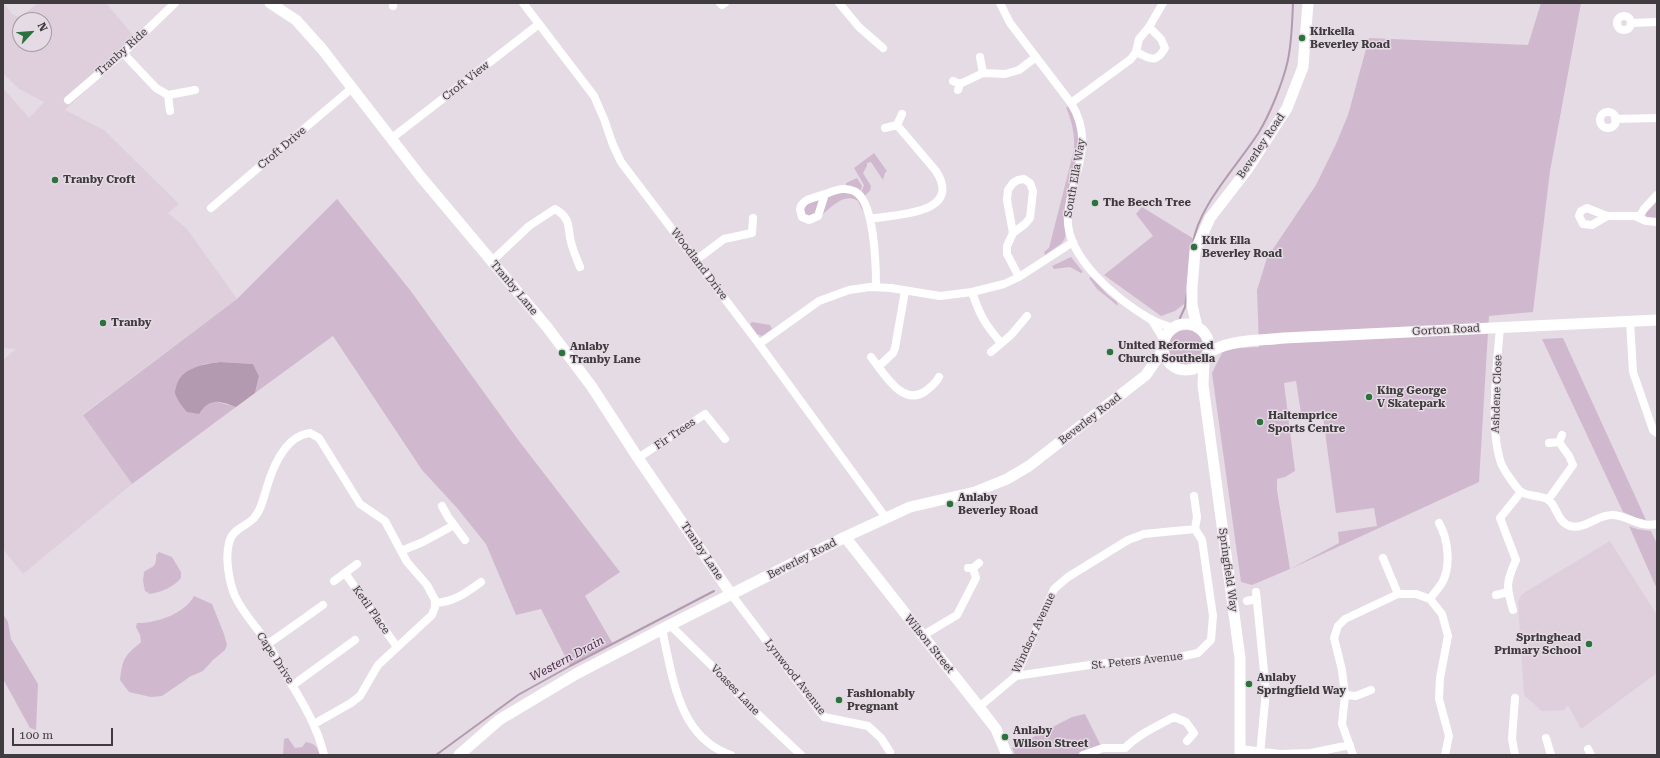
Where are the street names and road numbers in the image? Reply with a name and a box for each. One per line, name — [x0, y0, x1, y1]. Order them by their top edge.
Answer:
street label: Tranby Ride — [93, 25, 151, 79]
street label: Croft View — [440, 58, 492, 104]
street label: Beverley Road — [1234, 111, 1288, 181]
street label: Croft Drive — [255, 124, 309, 172]
street label: South Ella Way — [1062, 137, 1088, 219]
street label: Woodland Drive — [668, 226, 730, 302]
street label: Tranby Lane — [487, 258, 541, 318]
street label: Gorton Road — [1412, 322, 1480, 338]
street label: Ashdene Close — [1489, 355, 1505, 433]
street label: Beverley Road — [1056, 390, 1124, 448]
street label: Fir Trees — [652, 416, 698, 452]
street label: Tranby Lane — [678, 520, 726, 582]
street label: Springfield Way — [1216, 527, 1240, 613]
street label: Beverley Road — [765, 536, 839, 582]
street label: Ketil Place — [350, 583, 392, 637]
street label: Windsor Avenue — [1010, 591, 1058, 675]
street label: Wilson Street — [901, 612, 957, 676]
street label: Cape Drive — [254, 630, 296, 686]
street label: Lynwood Avenue — [762, 637, 828, 717]
street label: St. Peters Avenue — [1091, 650, 1183, 672]
street label: Voases Lane — [708, 662, 762, 718]

